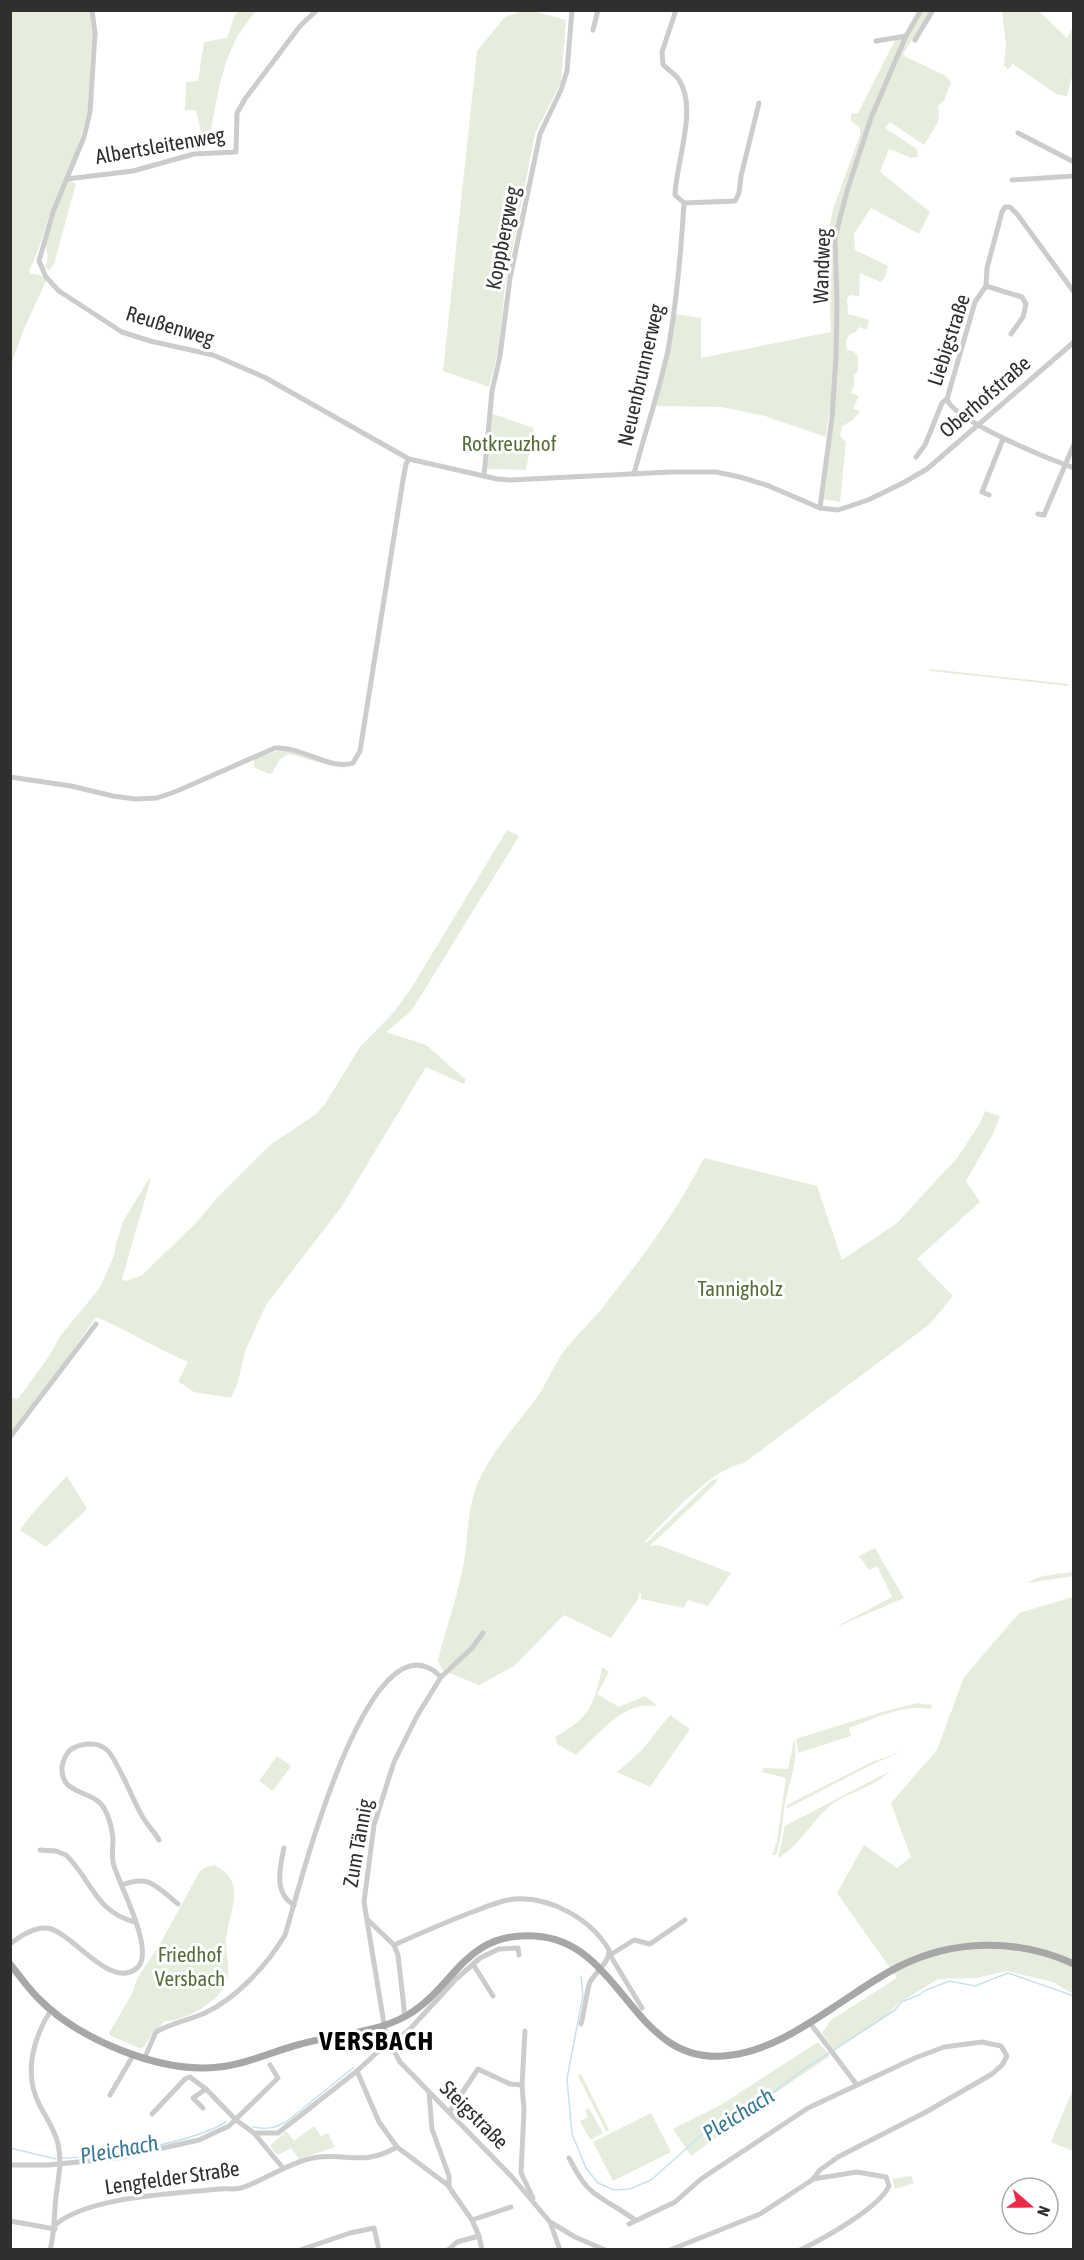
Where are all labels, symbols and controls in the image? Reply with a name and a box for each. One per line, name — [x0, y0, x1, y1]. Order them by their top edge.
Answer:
street label: Albertsleitenweg — [93, 122, 226, 168]
street label: Koppbergweg — [480, 184, 524, 291]
street label: Wandweg — [808, 228, 834, 304]
street label: Liebigstraße — [922, 291, 974, 388]
street label: Reußenweg — [123, 300, 217, 350]
street label: Neuenbrunnerweg — [612, 301, 668, 448]
street label: Oberhofstraße — [934, 350, 1035, 442]
park label: Rotkreuzhof — [462, 431, 557, 455]
park label: Tannigholz — [698, 1276, 783, 1300]
street label: Zum Tännig — [337, 1797, 377, 1889]
park label: Friedhof Versbach — [155, 1942, 225, 1990]
district label: VERSBACH — [318, 2025, 435, 2056]
street label: Steigstraße — [436, 2075, 514, 2153]
water label: Pleichach — [698, 2082, 779, 2146]
water label: Pleichach — [78, 2129, 161, 2169]
street label: Lengfelder Straße — [103, 2156, 241, 2198]
north arrow — [1000, 2176, 1060, 2236]
text: N — [1034, 2204, 1054, 2219]

